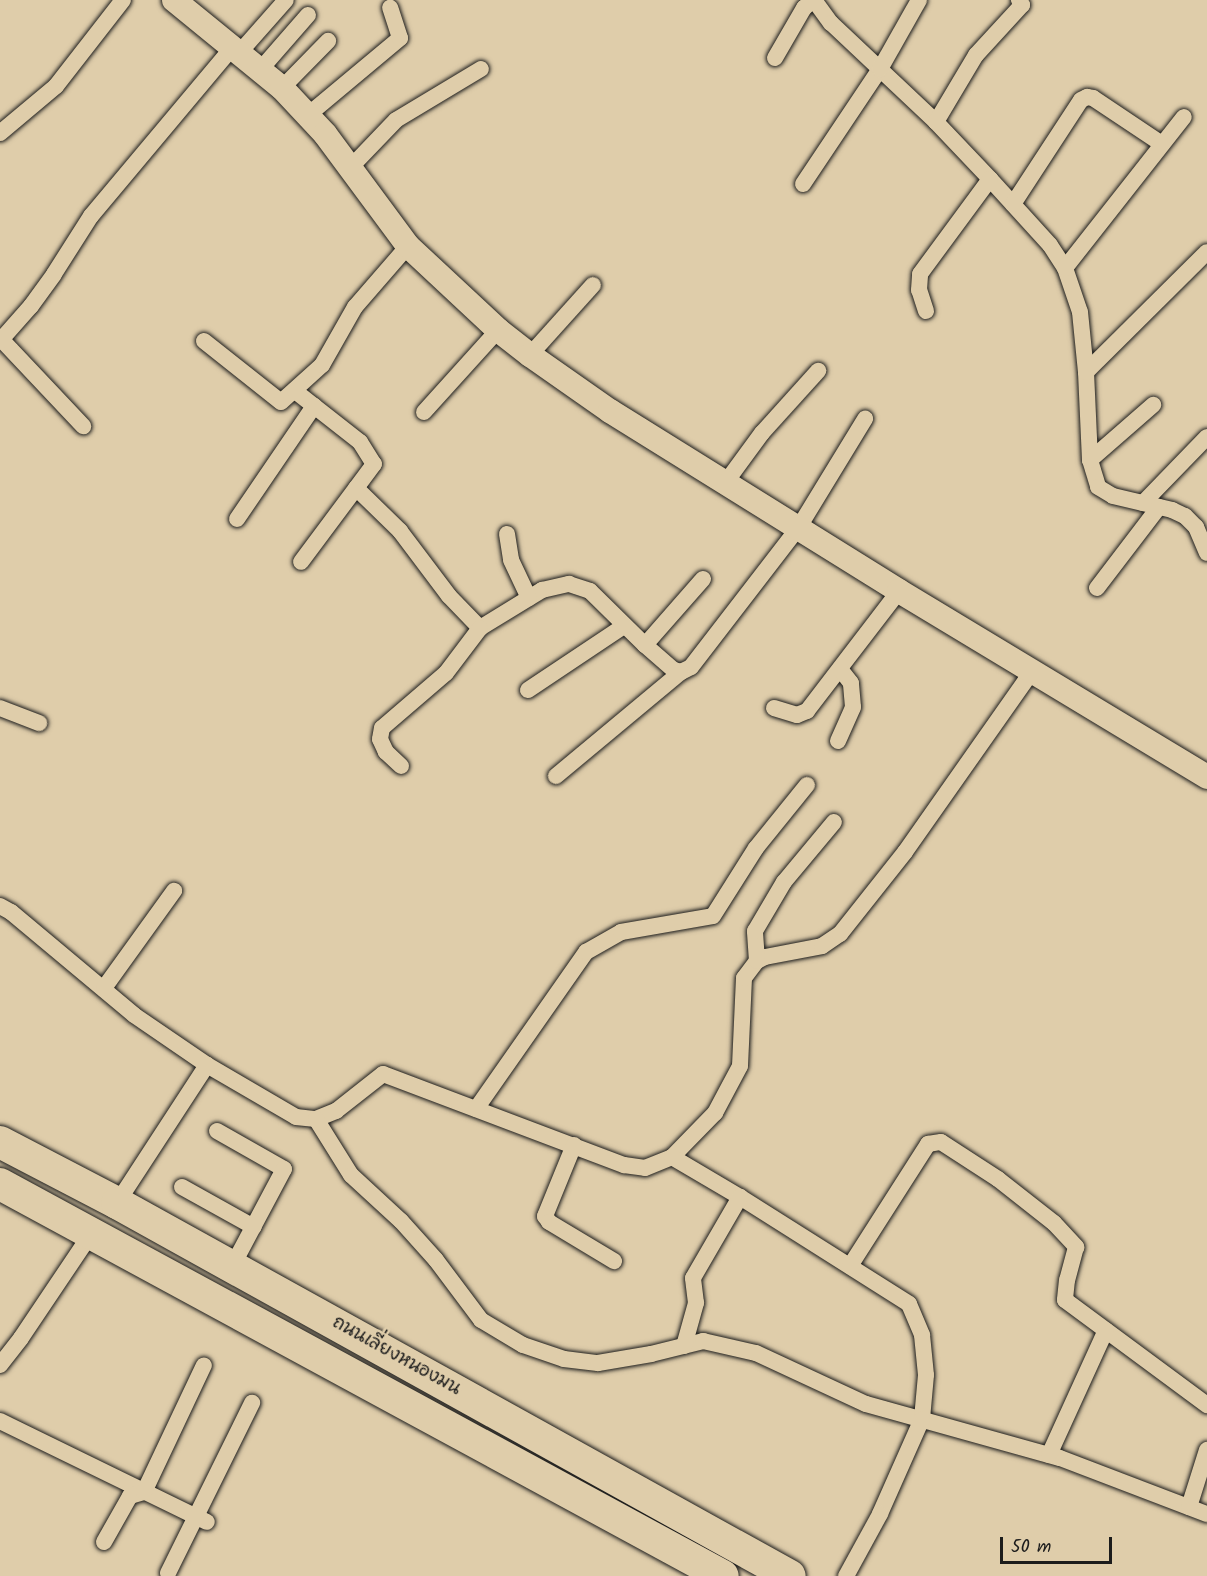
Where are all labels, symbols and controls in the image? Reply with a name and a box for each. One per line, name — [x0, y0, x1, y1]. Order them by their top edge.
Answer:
street label: ถนนเลี่ยงหนองมน — [328, 1313, 464, 1401]
scale bar — [1003, 1525, 1116, 1563]
text: 50 m — [1011, 1533, 1051, 1562]

